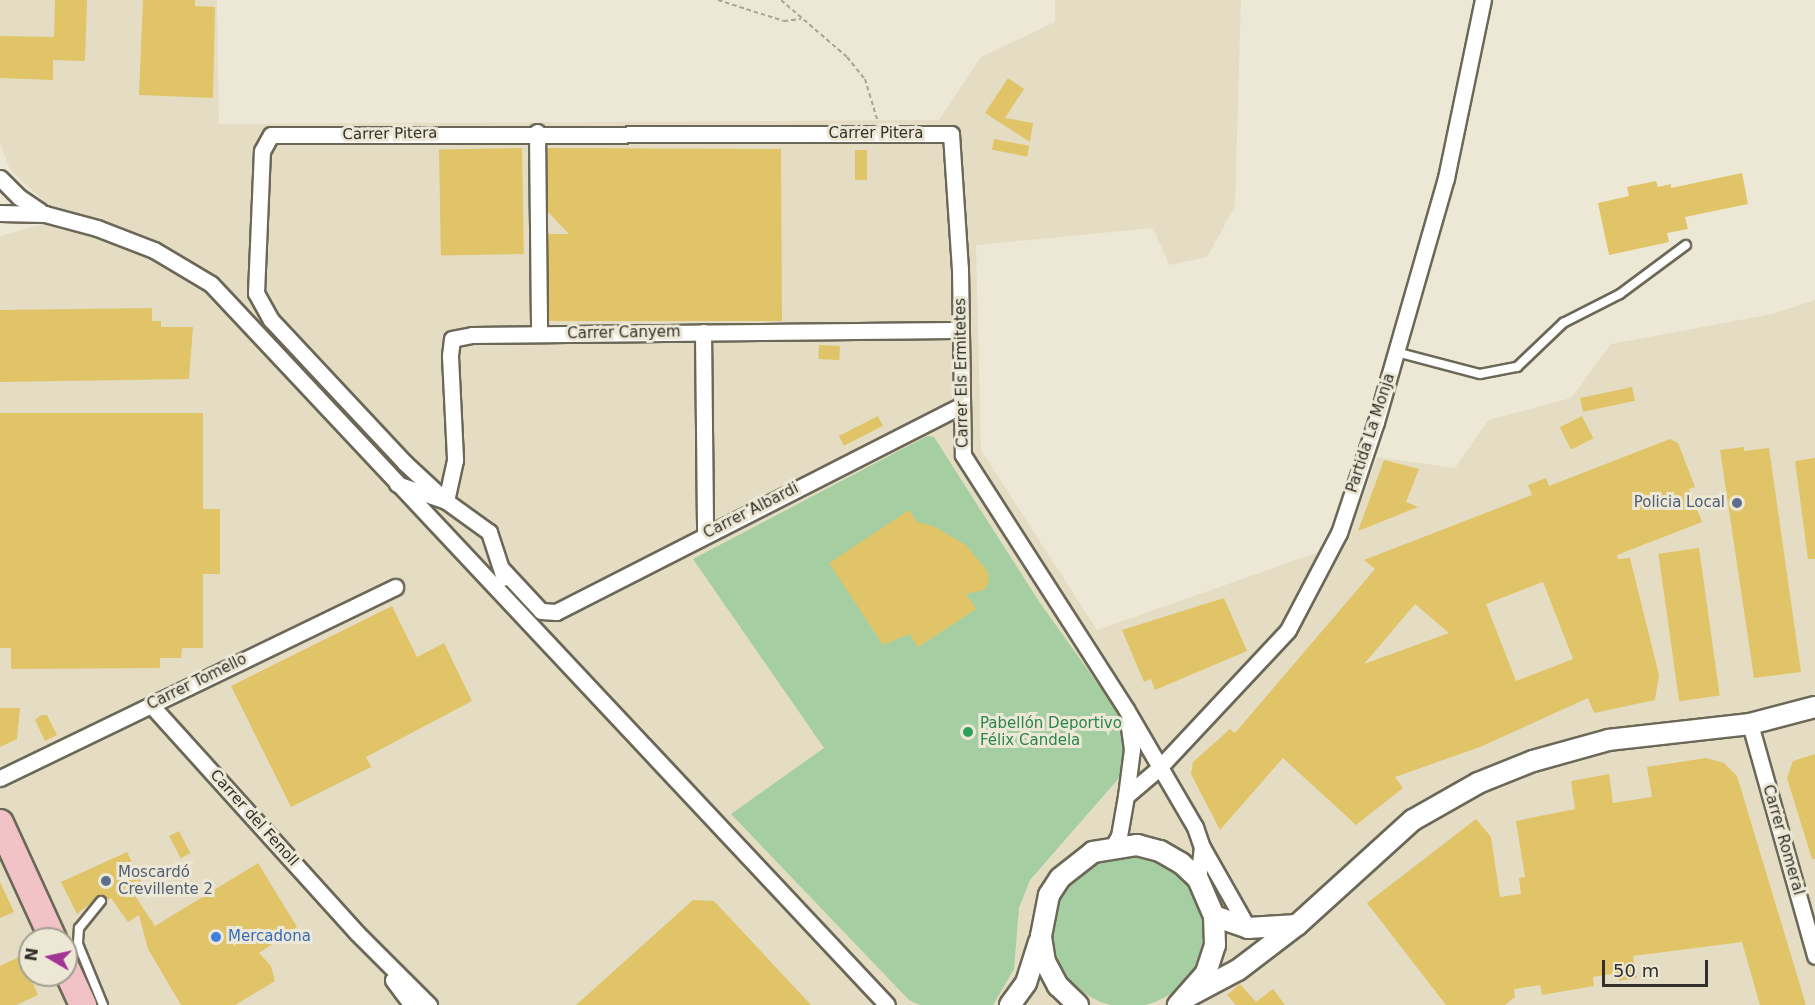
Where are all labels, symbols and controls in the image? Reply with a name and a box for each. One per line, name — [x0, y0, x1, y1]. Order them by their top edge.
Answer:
street label: Carrer Pitera — [342, 124, 438, 144]
street label: Carrer Pitera — [829, 125, 923, 143]
street label: Carrer Els Ermitetes — [952, 298, 972, 448]
street label: Carrer Canyem — [567, 323, 681, 343]
street label: Partida La Monja — [1343, 371, 1399, 495]
street label: Carrer Albardi — [700, 479, 802, 543]
place label: Policia Local — [1634, 494, 1725, 512]
marker: Policia Local — [1730, 496, 1744, 510]
street label: Carrer Tomello — [144, 650, 250, 714]
place label: Pabellón Deportivo Félix Candela — [980, 714, 1122, 749]
marker: Pabellón Deportivo Félix Candela — [961, 725, 975, 739]
street label: Carrer del Fenoll — [206, 766, 302, 870]
street label: Carrer Romeral — [1759, 783, 1807, 897]
place label: Moscardó Crevillente 2 — [118, 863, 213, 898]
marker: Moscardó Crevillente 2 — [99, 874, 113, 888]
north arrow — [18, 927, 78, 987]
place label: Mercadona — [228, 928, 311, 946]
marker: Mercadona — [209, 930, 223, 944]
text: N — [21, 946, 42, 963]
scale bar — [1605, 948, 1712, 986]
text: 50 m — [1613, 960, 1659, 981]

